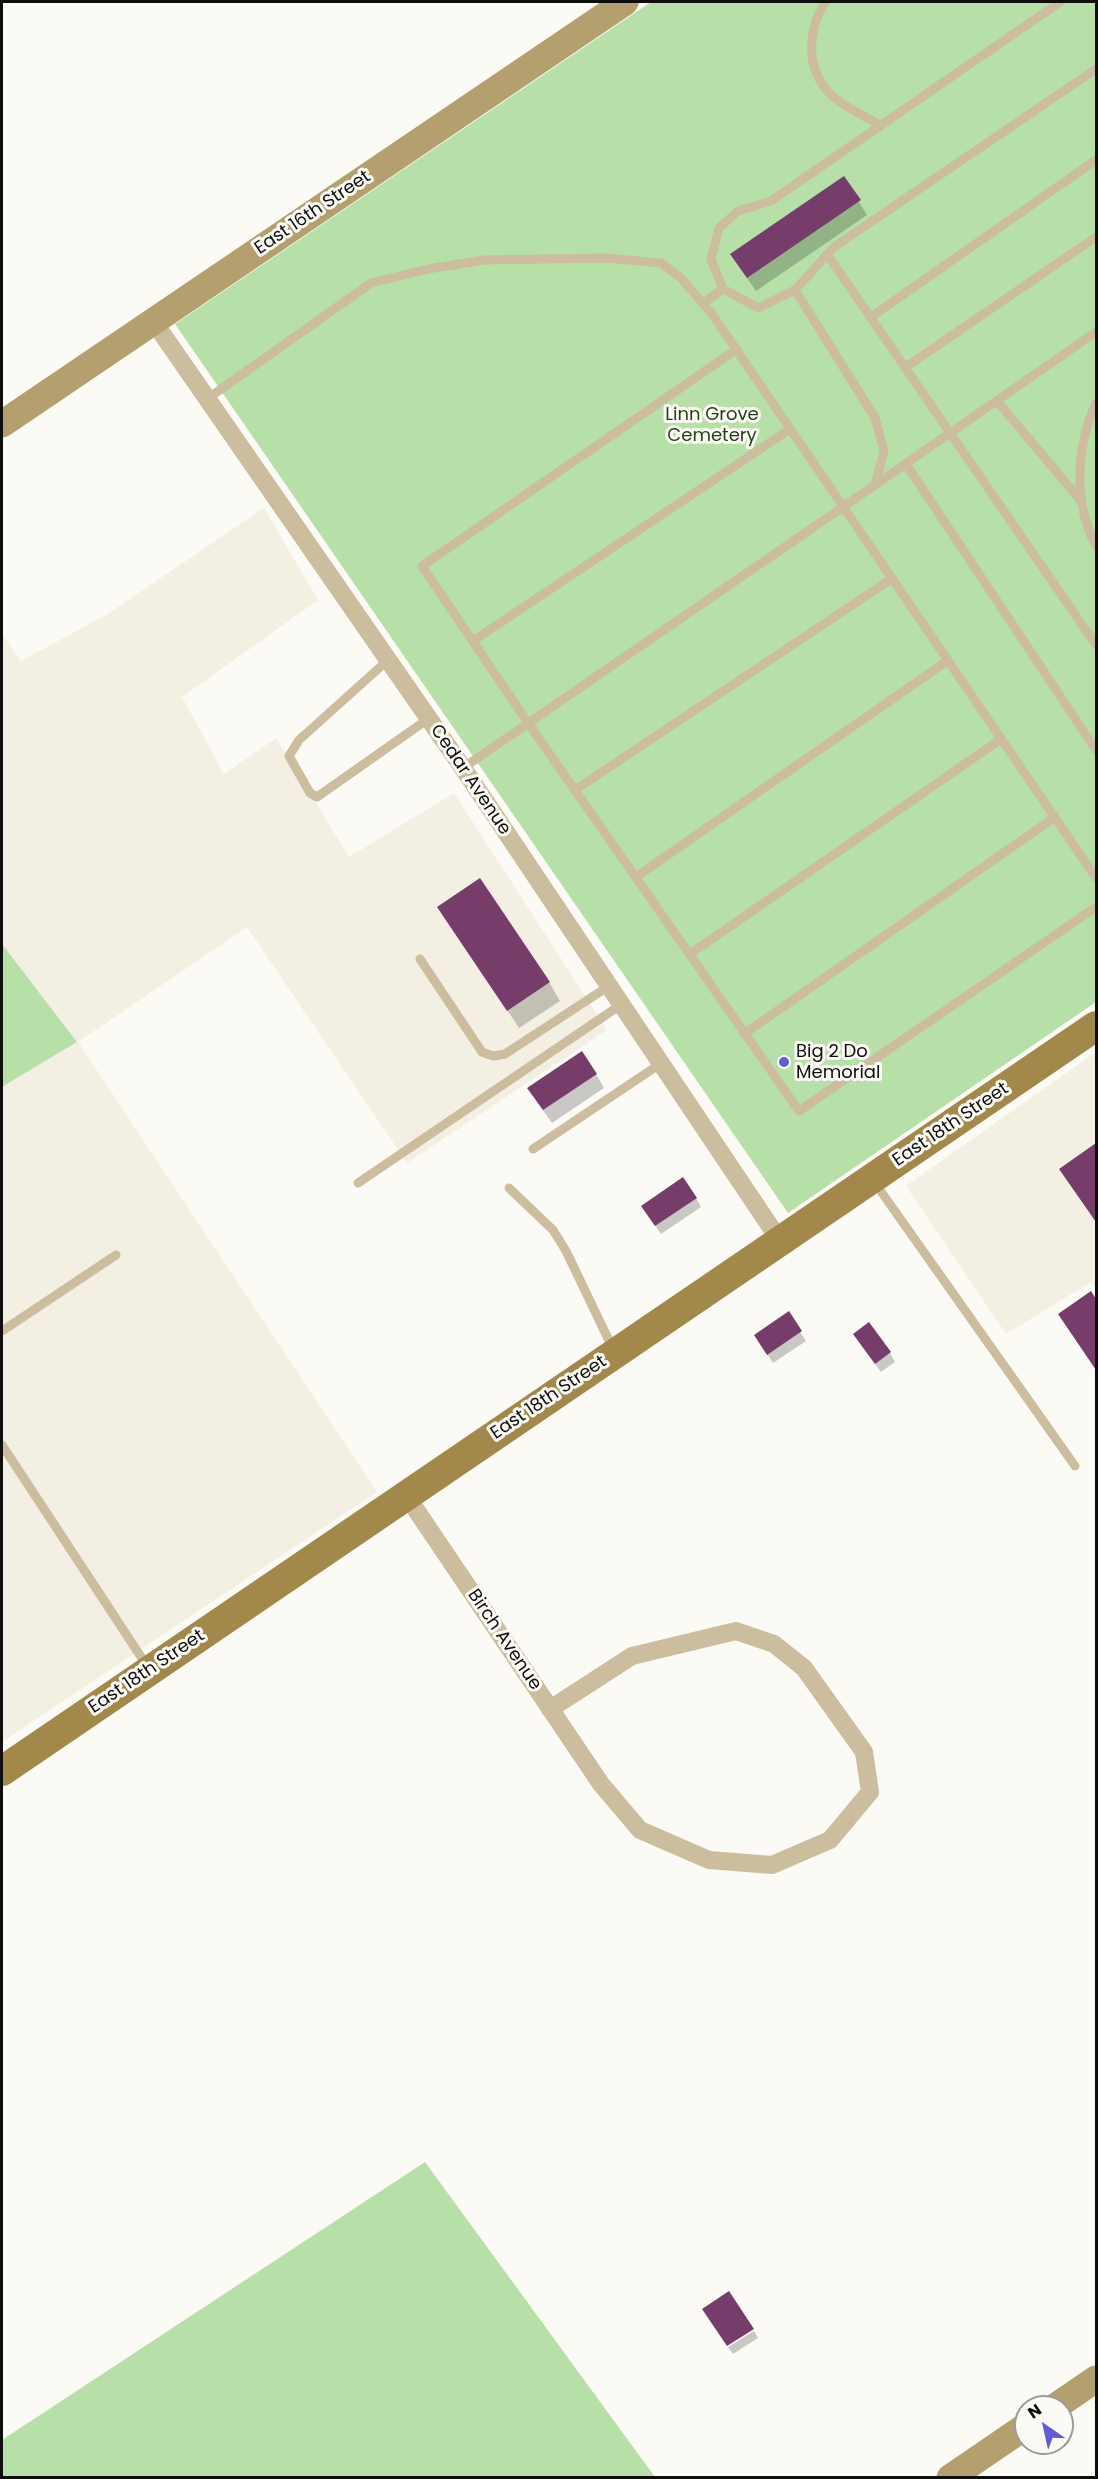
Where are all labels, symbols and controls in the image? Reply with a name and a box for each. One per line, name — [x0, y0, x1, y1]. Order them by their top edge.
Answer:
street label: East 16th Street — [251, 166, 375, 260]
park label: Linn Grove Cemetery — [665, 404, 759, 446]
street label: Cedar Avenue — [425, 721, 515, 839]
place label: Big 2 Do Memorial — [796, 1041, 880, 1084]
marker: Big 2 Do Memorial — [777, 1055, 791, 1069]
street label: East 18th Street — [889, 1078, 1013, 1172]
street label: East 18th Street — [487, 1351, 611, 1445]
street label: Birch Avenue — [462, 1585, 546, 1695]
street label: East 18th Street — [85, 1625, 209, 1719]
north arrow — [1014, 2395, 1074, 2455]
text: N — [1023, 2398, 1046, 2424]

